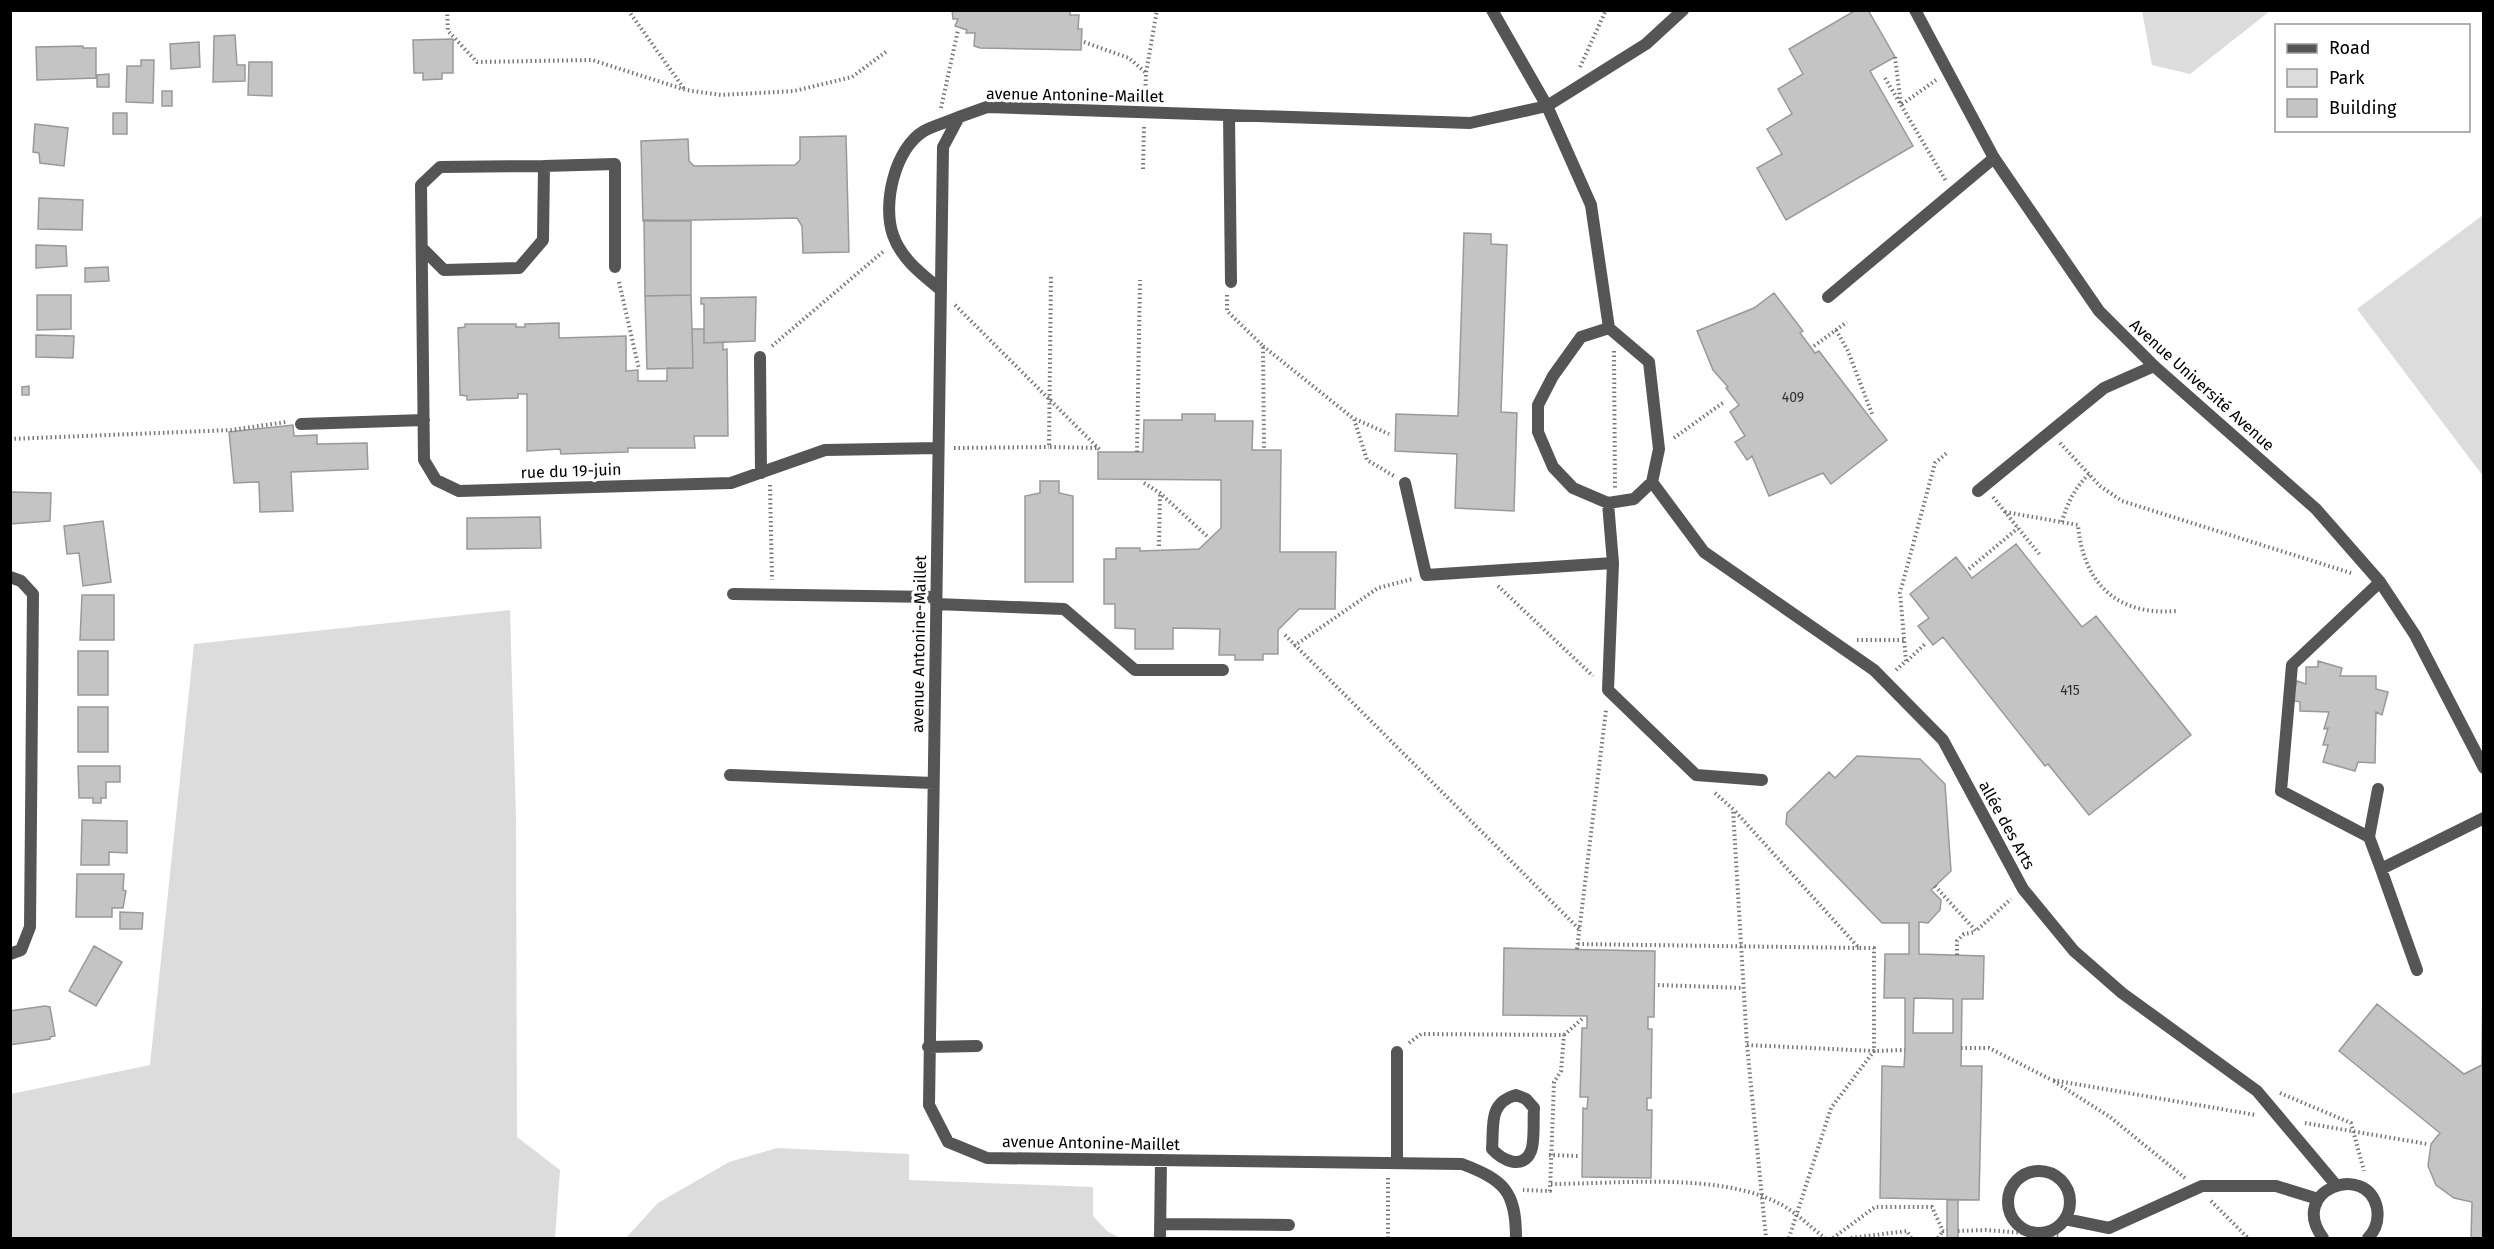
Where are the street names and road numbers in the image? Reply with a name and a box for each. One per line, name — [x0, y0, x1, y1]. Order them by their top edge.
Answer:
street label: avenue Antonine-Maillet — [986, 84, 1164, 106]
street label: Avenue Université Avenue — [2126, 315, 2278, 455]
street label: rue du 19-juin — [520, 460, 622, 482]
street label: avenue Antonine-Maillet — [908, 555, 930, 733]
street label: allée des Arts — [1975, 777, 2039, 873]
street label: avenue Antonine-Maillet — [1002, 1132, 1180, 1154]

